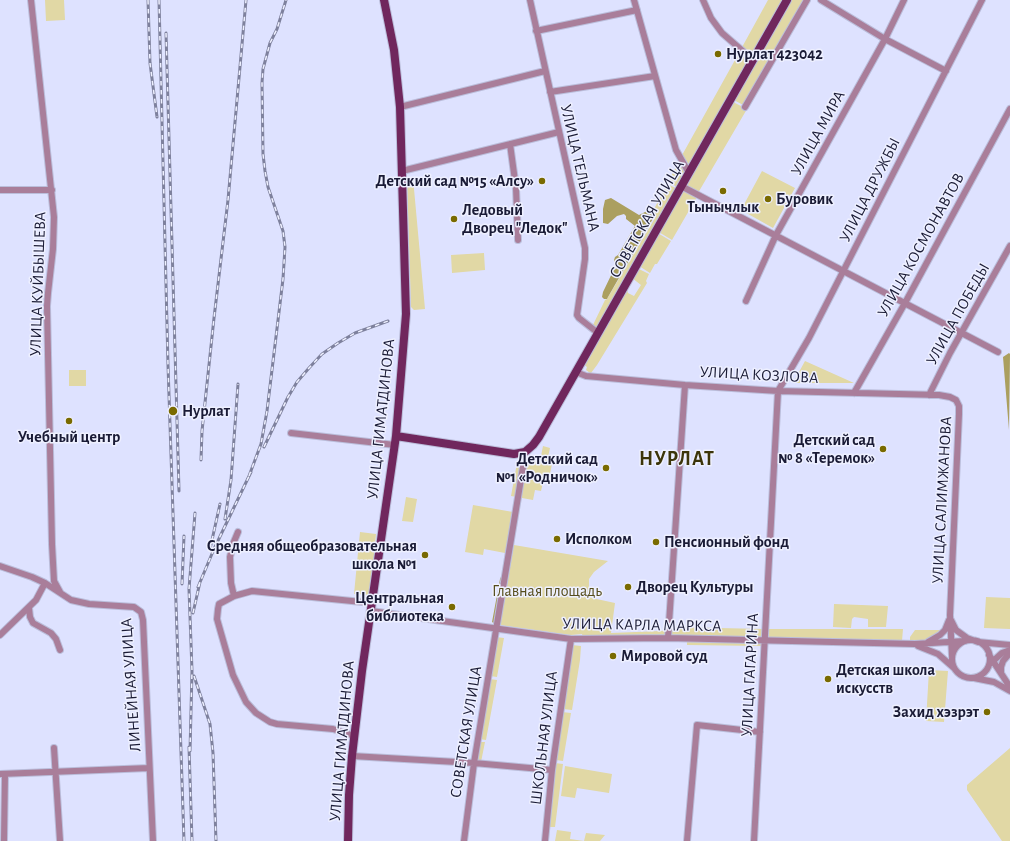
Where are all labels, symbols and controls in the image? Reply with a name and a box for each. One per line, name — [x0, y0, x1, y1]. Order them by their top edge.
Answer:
place label: Нурлат 423042 — [726, 44, 823, 64]
marker: Нурлат 423042 — [713, 49, 723, 59]
street label: УЛИЦА МИРА — [787, 87, 849, 179]
street label: УЛИЦА ТЕЛЬМАНА — [556, 103, 604, 233]
street label: УЛИЦА ДРУЖБЫ — [835, 135, 905, 245]
street label: СОВЕТСКАЯ УЛИЦА — [605, 157, 689, 281]
street label: УЛИЦА КОСМОНАВТОВ — [873, 170, 969, 320]
place label: Детский сад №15 «Алсу» — [375, 171, 534, 191]
marker: Детский сад №15 «Алсу» — [537, 176, 547, 186]
marker: Тынычлык — [718, 186, 728, 196]
place label: Буровик — [776, 189, 833, 209]
marker: Буровик — [763, 194, 773, 204]
place label: Тынычлык — [687, 197, 759, 217]
place label: Ледовый Дворец "Ледок" — [462, 200, 568, 238]
street label: УЛИЦА КУЙБЫШЕВА — [26, 211, 50, 357]
marker: Ледовый Дворец "Ледок" — [449, 214, 459, 224]
street label: УЛИЦА ПОБЕДЫ — [922, 260, 994, 368]
street label: УЛИЦА ГИМАТДИНОВА — [363, 338, 399, 500]
street label: УЛИЦА КОЗЛОВА — [699, 362, 819, 388]
place label: Нурлат — [182, 401, 230, 421]
marker: Нурлат — [167, 405, 179, 417]
marker: Учебный центр — [64, 416, 74, 426]
street label: УЛИЦА САЛИМЖАНОВА — [928, 416, 956, 584]
place label: Учебный центр — [18, 427, 120, 447]
place label: Детский сад № 8 «Теремок» — [778, 430, 875, 468]
marker: Детский сад № 8 «Теремок» — [878, 444, 888, 454]
district label: НУРЛАТ — [639, 447, 715, 471]
place label: Детский сад №1 «Родничок» — [496, 449, 598, 487]
marker: Детский сад №1 «Родничок» — [601, 463, 611, 473]
place label: Исполком — [565, 529, 632, 549]
place label: Пенсионный фонд — [664, 532, 789, 552]
marker: Исполком — [552, 534, 562, 544]
place label: Средняя общеобразовательная школа №1 — [207, 536, 417, 574]
marker: Пенсионный фонд — [651, 537, 661, 547]
marker: Средняя общеобразовательная школа №1 — [420, 550, 430, 560]
place label: Дворец Культуры — [636, 577, 753, 597]
park label: Главная площадь — [492, 581, 602, 601]
marker: Дворец Культуры — [623, 582, 633, 592]
place label: Центральная библиотека — [355, 588, 444, 626]
marker: Центральная библиотека — [447, 602, 457, 612]
street label: УЛИЦА ГАГАРИНА — [737, 613, 763, 737]
street label: УЛИЦА КАРЛА МАРКСА — [562, 614, 722, 636]
street label: ЛИНЕЙНАЯ УЛИЦА — [117, 617, 145, 753]
place label: Мировой суд — [621, 646, 708, 666]
marker: Мировой суд — [608, 651, 618, 661]
street label: УЛИЦА ГИМАТДИНОВА — [325, 660, 359, 822]
place label: Детская школа искусств — [836, 660, 935, 698]
street label: СОВЕТСКАЯ УЛИЦА — [446, 665, 486, 799]
street label: ШКОЛЬНАЯ УЛИЦА — [526, 670, 562, 806]
marker: Детская школа искусств — [823, 674, 833, 684]
place label: Захид хэзрэт — [893, 702, 979, 722]
marker: Захид хэзрэт — [982, 707, 992, 717]

